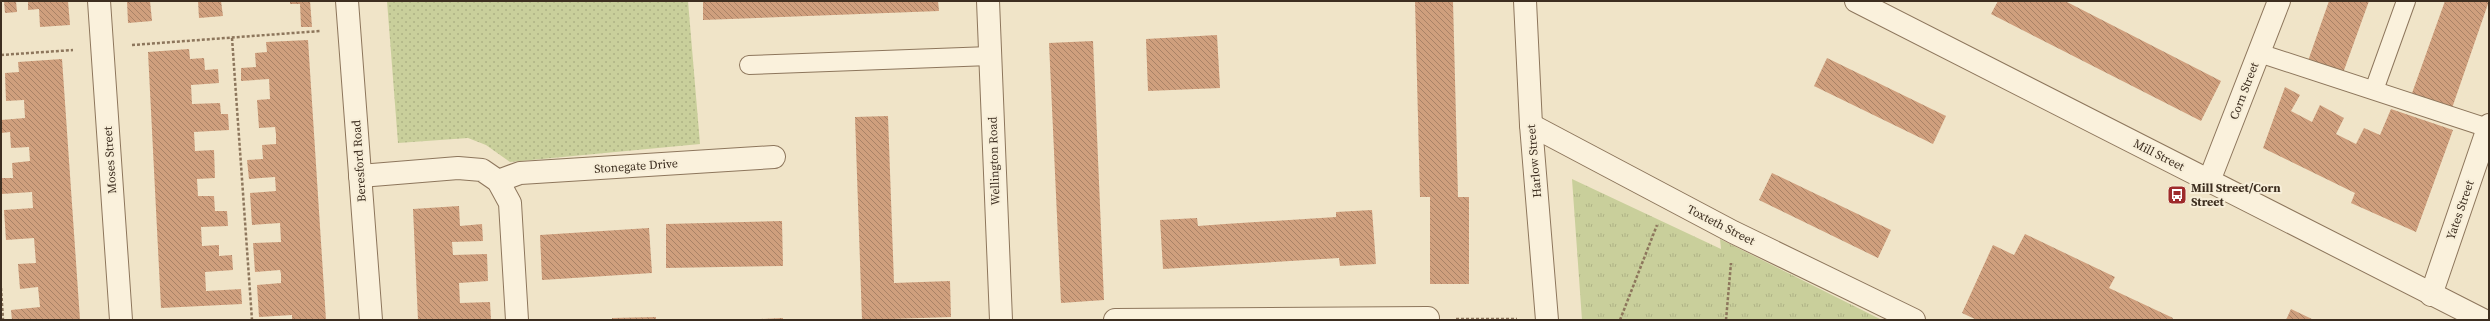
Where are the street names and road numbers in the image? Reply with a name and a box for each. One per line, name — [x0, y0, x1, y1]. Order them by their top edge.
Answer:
street label: Corn Street — [2226, 60, 2262, 122]
street label: Wellington Road — [984, 116, 1004, 206]
street label: Beresford Road — [348, 119, 370, 203]
street label: Harlow Street — [1523, 124, 1545, 198]
street label: Moses Street — [100, 126, 120, 194]
street label: Mill Street — [2131, 135, 2187, 175]
street label: Stonegate Drive — [594, 155, 678, 177]
street label: Yates Street — [2442, 178, 2478, 242]
street label: Toxteth Street — [1684, 201, 1758, 249]

